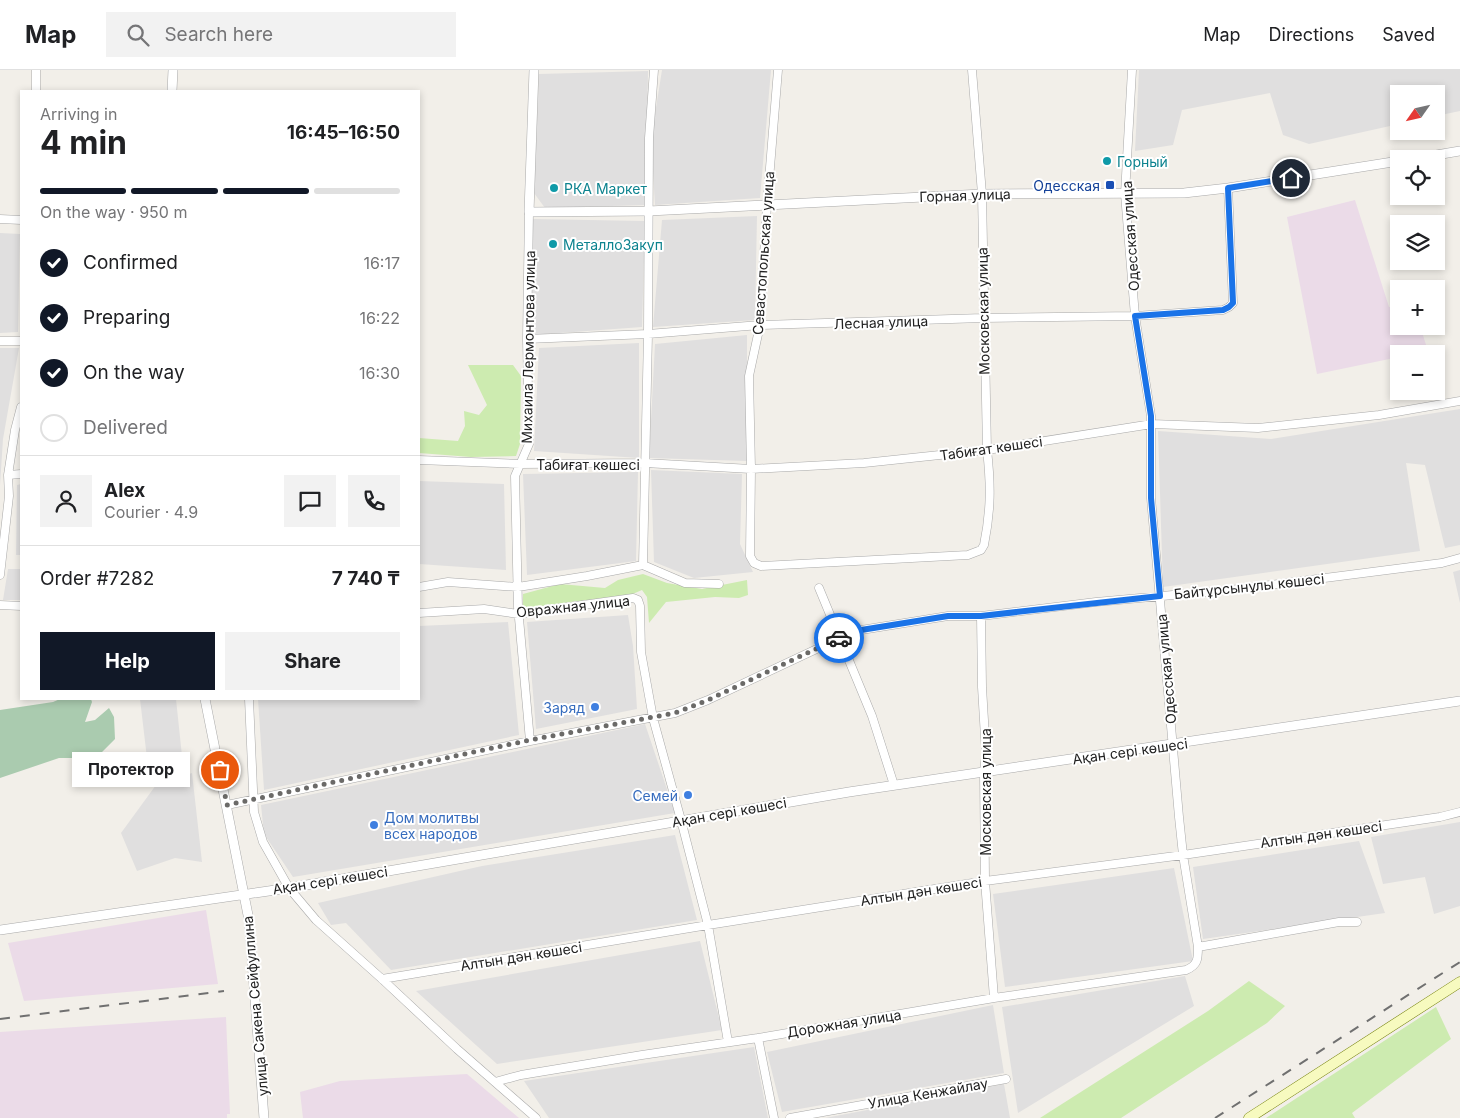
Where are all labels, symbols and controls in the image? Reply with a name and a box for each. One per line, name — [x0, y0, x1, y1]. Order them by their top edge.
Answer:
search box — [106, 12, 456, 57]
text: Map — [25, 20, 76, 49]
icon: search — [124, 21, 152, 49]
text: Search here — [164, 23, 273, 46]
text: Map — [1203, 24, 1241, 45]
text: Directions — [1269, 24, 1354, 45]
text: Saved — [1382, 24, 1435, 45]
north arrow — [1390, 85, 1445, 140]
map controls — [1390, 85, 1445, 400]
text: Arriving in — [40, 104, 117, 124]
text: 16:45–16:50 — [287, 121, 400, 144]
text: 4 min — [40, 123, 127, 162]
button: locate — [1390, 150, 1445, 205]
place label: Горный — [1117, 153, 1168, 170]
marker: Горный — [1101, 155, 1113, 167]
pin — [1270, 157, 1312, 199]
icon: home — [1277, 164, 1305, 192]
street label: Севастопольская улица — [749, 170, 777, 336]
place label: Одесская — [1033, 177, 1100, 194]
marker: Одесская — [1104, 179, 1116, 191]
place label: РКА Маркет — [564, 180, 647, 197]
street label: Одесская улица — [1118, 180, 1142, 292]
marker: РКА Маркет — [548, 182, 560, 194]
street label: Горная улица — [919, 185, 1011, 205]
text: On the way · 950 m — [40, 202, 187, 222]
button: layers — [1390, 215, 1445, 270]
place label: МеталлоЗакуп — [563, 236, 663, 253]
marker: МеталлоЗакуп — [547, 238, 559, 250]
street label: Московская улица — [973, 247, 993, 375]
icon: check — [40, 249, 68, 277]
street label: Михаила Лермонтова улица — [518, 250, 538, 444]
text: Confirmed — [83, 251, 178, 274]
text: 16:17 — [363, 253, 400, 273]
button: + — [1390, 280, 1445, 335]
icon: check — [40, 304, 68, 332]
text: Preparing — [83, 306, 170, 329]
text: 16:22 — [359, 308, 400, 328]
street label: Лесная улица — [834, 312, 928, 332]
button: − — [1390, 345, 1445, 400]
icon: check — [40, 359, 68, 387]
text: On the way — [83, 361, 185, 384]
text: 16:30 — [359, 363, 400, 383]
text: Delivered — [83, 416, 168, 439]
street label: Табиғат көшесі — [939, 432, 1043, 464]
street label: Табиғат көшесі — [536, 456, 640, 473]
button: person — [40, 475, 92, 527]
button: chat — [284, 475, 336, 527]
button: phone — [348, 475, 400, 527]
text: Alex — [104, 479, 145, 502]
text: Courier · 4.9 — [104, 502, 198, 522]
text: Order #7282 — [40, 567, 154, 590]
text: 7 740 ₸ — [332, 567, 400, 590]
street label: Байтұрсынұлы көшесі — [1173, 570, 1325, 602]
street label: Овражная улица — [515, 592, 631, 620]
courier — [814, 613, 864, 663]
street label: Одесская улица — [1153, 613, 1179, 725]
icon: car — [825, 624, 853, 652]
button: Help — [40, 632, 215, 690]
button: Share — [225, 632, 400, 690]
place label: Заряд — [543, 699, 585, 716]
marker: Заряд — [589, 701, 601, 713]
street label: Московская улица — [977, 728, 994, 856]
street label: Ақан сері көшесі — [1071, 734, 1189, 768]
pin — [199, 749, 241, 791]
callout: Протектор — [72, 752, 190, 788]
icon: bag — [206, 756, 234, 784]
text: Протектор — [88, 759, 174, 779]
place label: Семей — [632, 787, 678, 804]
marker: Семей — [682, 789, 694, 801]
street label: Ақан сері көшесі — [670, 794, 788, 830]
place label: Дом молитвы всех народов — [384, 809, 479, 842]
street label: Алтын дән көшесі — [1259, 817, 1383, 851]
marker: Дом молитвы всех народов — [368, 819, 380, 831]
street label: Ақан сері көшесі — [271, 863, 389, 897]
street label: Алтын дән көшесі — [859, 873, 983, 909]
street label: улица Сакена Сейфуллина — [239, 915, 271, 1097]
street label: Алтын дән көшесі — [459, 938, 583, 974]
street label: Дорожная улица — [786, 1006, 902, 1040]
street label: Улица Кенжайлау — [867, 1074, 990, 1112]

